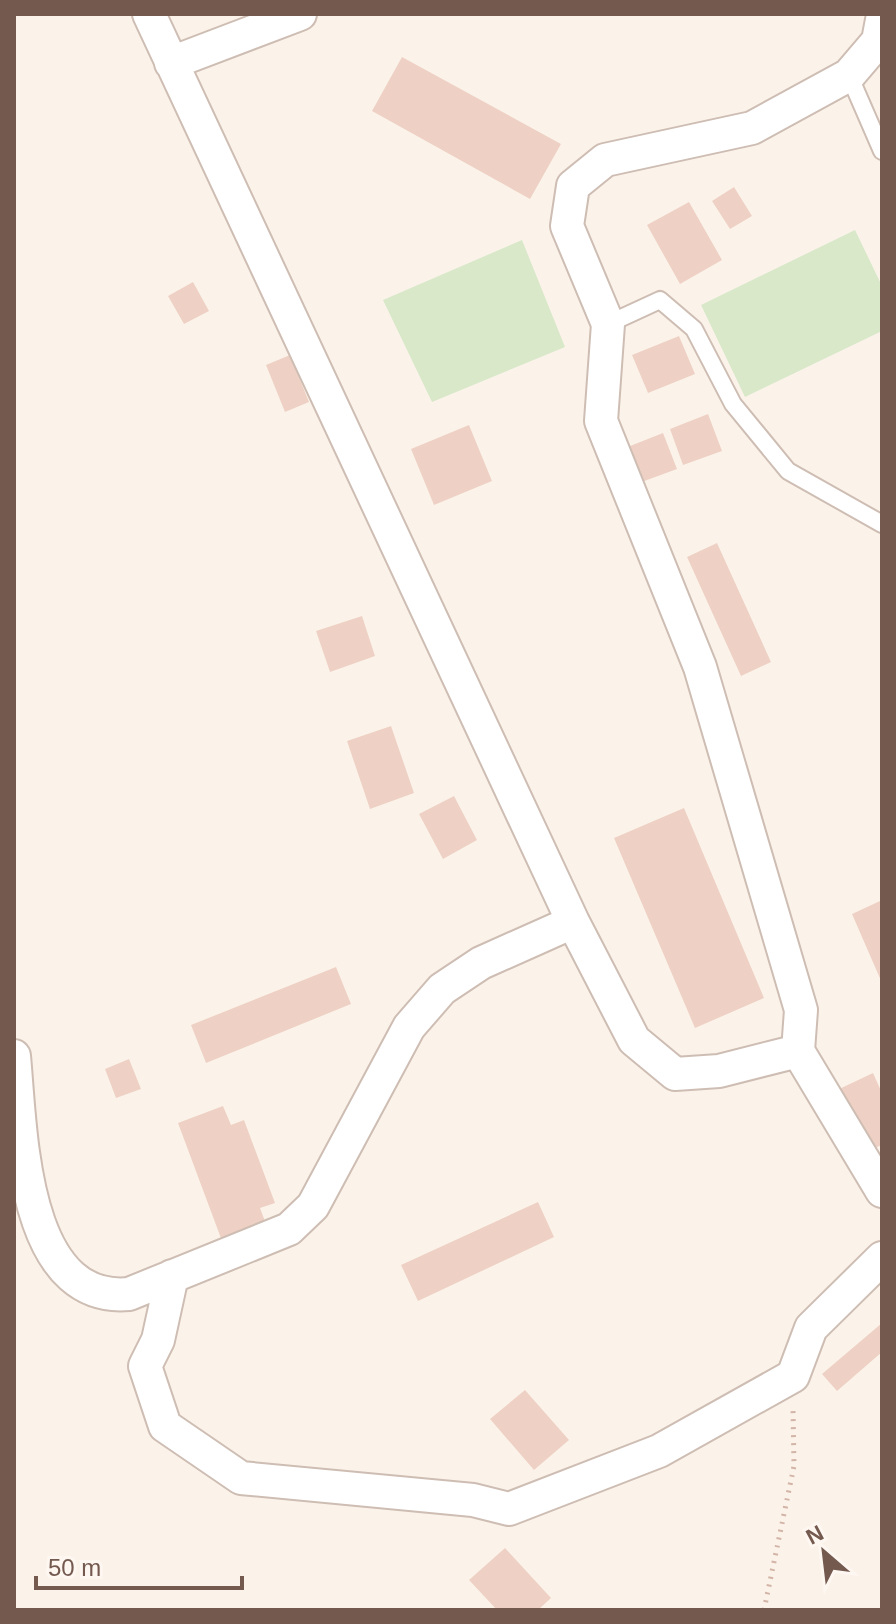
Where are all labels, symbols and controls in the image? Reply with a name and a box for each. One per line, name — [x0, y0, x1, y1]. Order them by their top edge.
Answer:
north arrow — [784, 1512, 864, 1592]
text: N — [802, 1520, 828, 1550]
scale bar — [36, 1540, 242, 1590]
text: 50 m — [48, 1554, 101, 1581]

